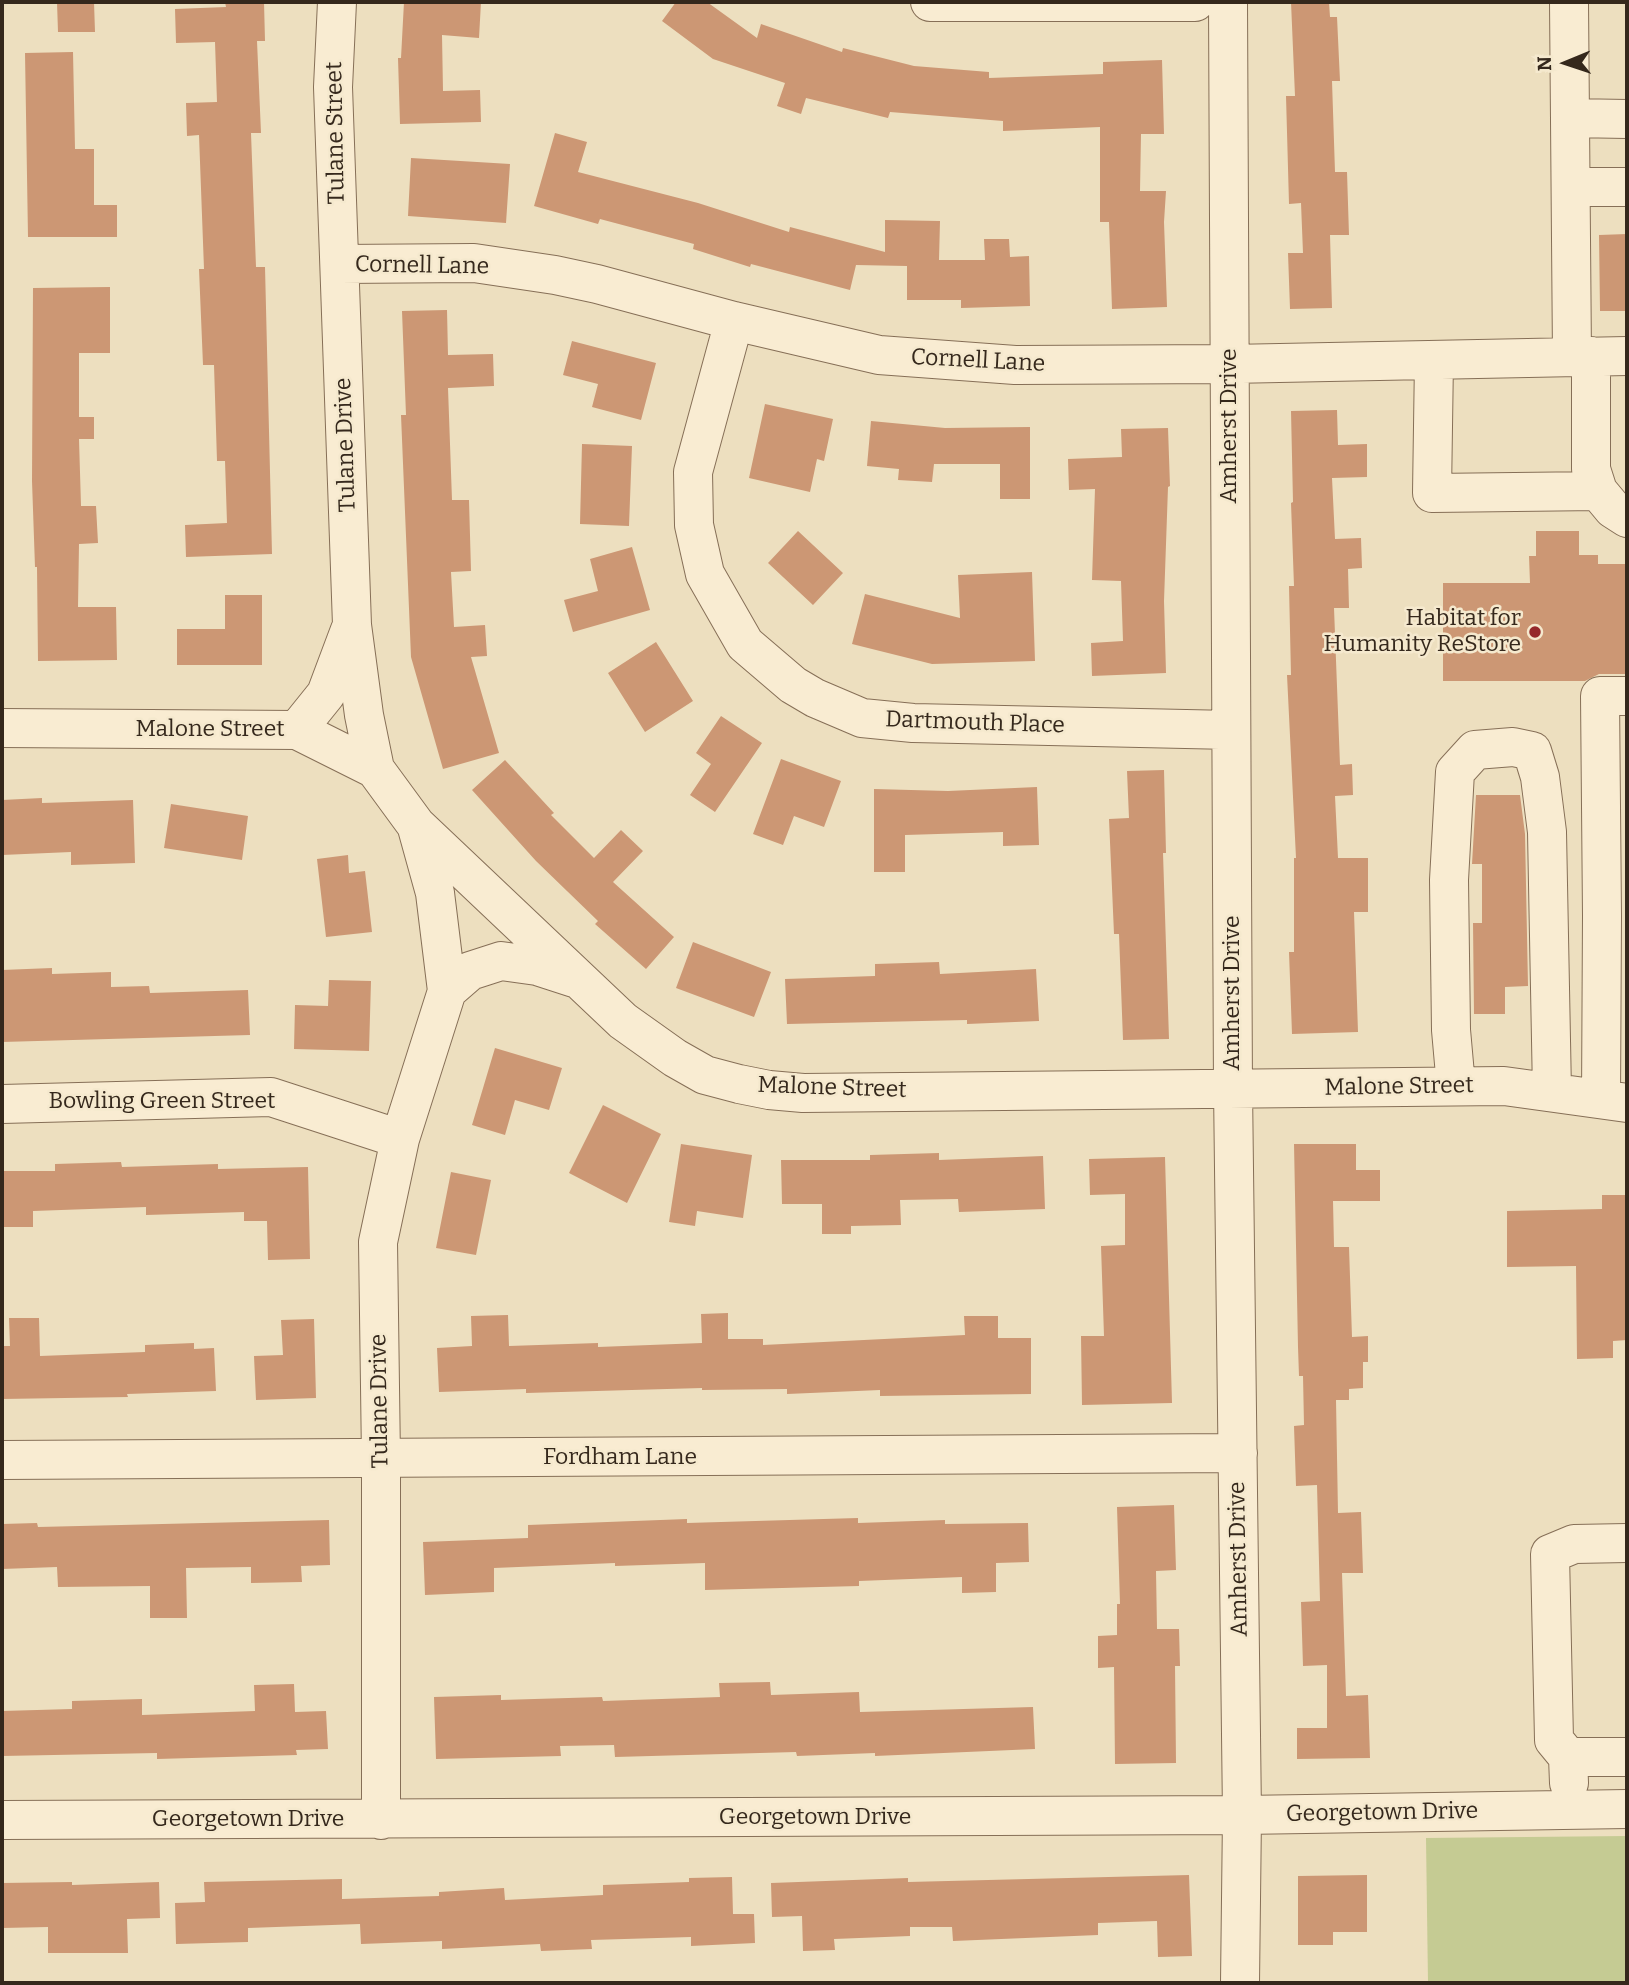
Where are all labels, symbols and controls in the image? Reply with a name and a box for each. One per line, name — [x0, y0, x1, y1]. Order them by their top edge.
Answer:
north arrow — [1531, 28, 1601, 98]
text: N — [1533, 56, 1556, 71]
street label: Tulane Street — [321, 61, 351, 205]
street label: Cornell Lane — [355, 251, 489, 281]
street label: Cornell Lane — [910, 344, 1046, 378]
street label: Amherst Drive — [1216, 348, 1244, 504]
street label: Tulane Drive — [330, 377, 362, 513]
place label: Habitat for Humanity ReStore — [1323, 605, 1521, 659]
marker: Habitat for Humanity ReStore — [1527, 624, 1543, 640]
street label: Dartmouth Place — [885, 706, 1065, 740]
street label: Malone Street — [135, 716, 285, 744]
street label: Amherst Drive — [1219, 915, 1247, 1071]
street label: Malone Street — [757, 1072, 907, 1104]
street label: Malone Street — [1324, 1072, 1474, 1102]
street label: Bowling Green Street — [49, 1088, 275, 1116]
street label: Tulane Drive — [365, 1333, 395, 1469]
street label: Fordham Lane — [543, 1444, 697, 1472]
street label: Amherst Drive — [1224, 1481, 1254, 1637]
street label: Georgetown Drive — [1286, 1798, 1478, 1828]
street label: Georgetown Drive — [719, 1804, 911, 1832]
street label: Georgetown Drive — [152, 1806, 344, 1834]

